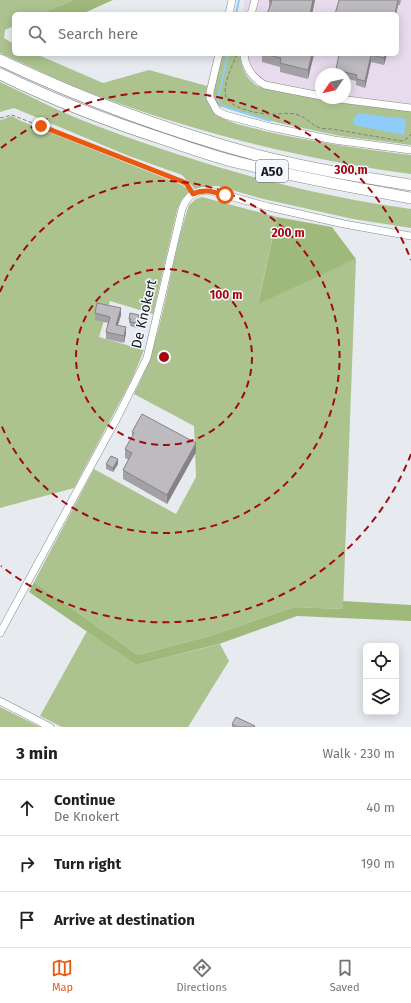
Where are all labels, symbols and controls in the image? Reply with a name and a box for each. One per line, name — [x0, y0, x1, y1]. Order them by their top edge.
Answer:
search box — [12, 12, 399, 56]
icon: search — [26, 23, 48, 45]
text: Search here — [58, 25, 138, 43]
north arrow — [315, 68, 351, 104]
route end — [32, 117, 50, 135]
road number: A50 — [256, 160, 288, 182]
text: 300 m — [333, 163, 368, 177]
route start — [216, 186, 234, 204]
text: 200 m — [271, 226, 305, 240]
street label: De Knokert — [128, 277, 160, 350]
text: 100 m — [210, 288, 242, 302]
centre of rings — [157, 350, 171, 364]
map controls — [363, 643, 399, 715]
button: locate — [363, 643, 399, 679]
button: layers — [363, 679, 399, 715]
text: 3 min — [16, 743, 58, 764]
text: Walk · 230 m — [323, 746, 395, 761]
text: Continue — [54, 791, 115, 809]
icon: ahead — [16, 797, 38, 819]
text: 40 m — [366, 800, 395, 815]
text: De Knokert — [54, 809, 119, 824]
icon: right — [16, 853, 38, 875]
text: Turn right — [54, 855, 121, 873]
text: 190 m — [361, 856, 395, 871]
icon: arrive — [16, 909, 38, 931]
text: Arrive at destination — [54, 911, 195, 929]
tab: Map — [51, 957, 73, 994]
tab: Directions — [176, 957, 227, 994]
tab: Saved — [330, 957, 360, 994]

